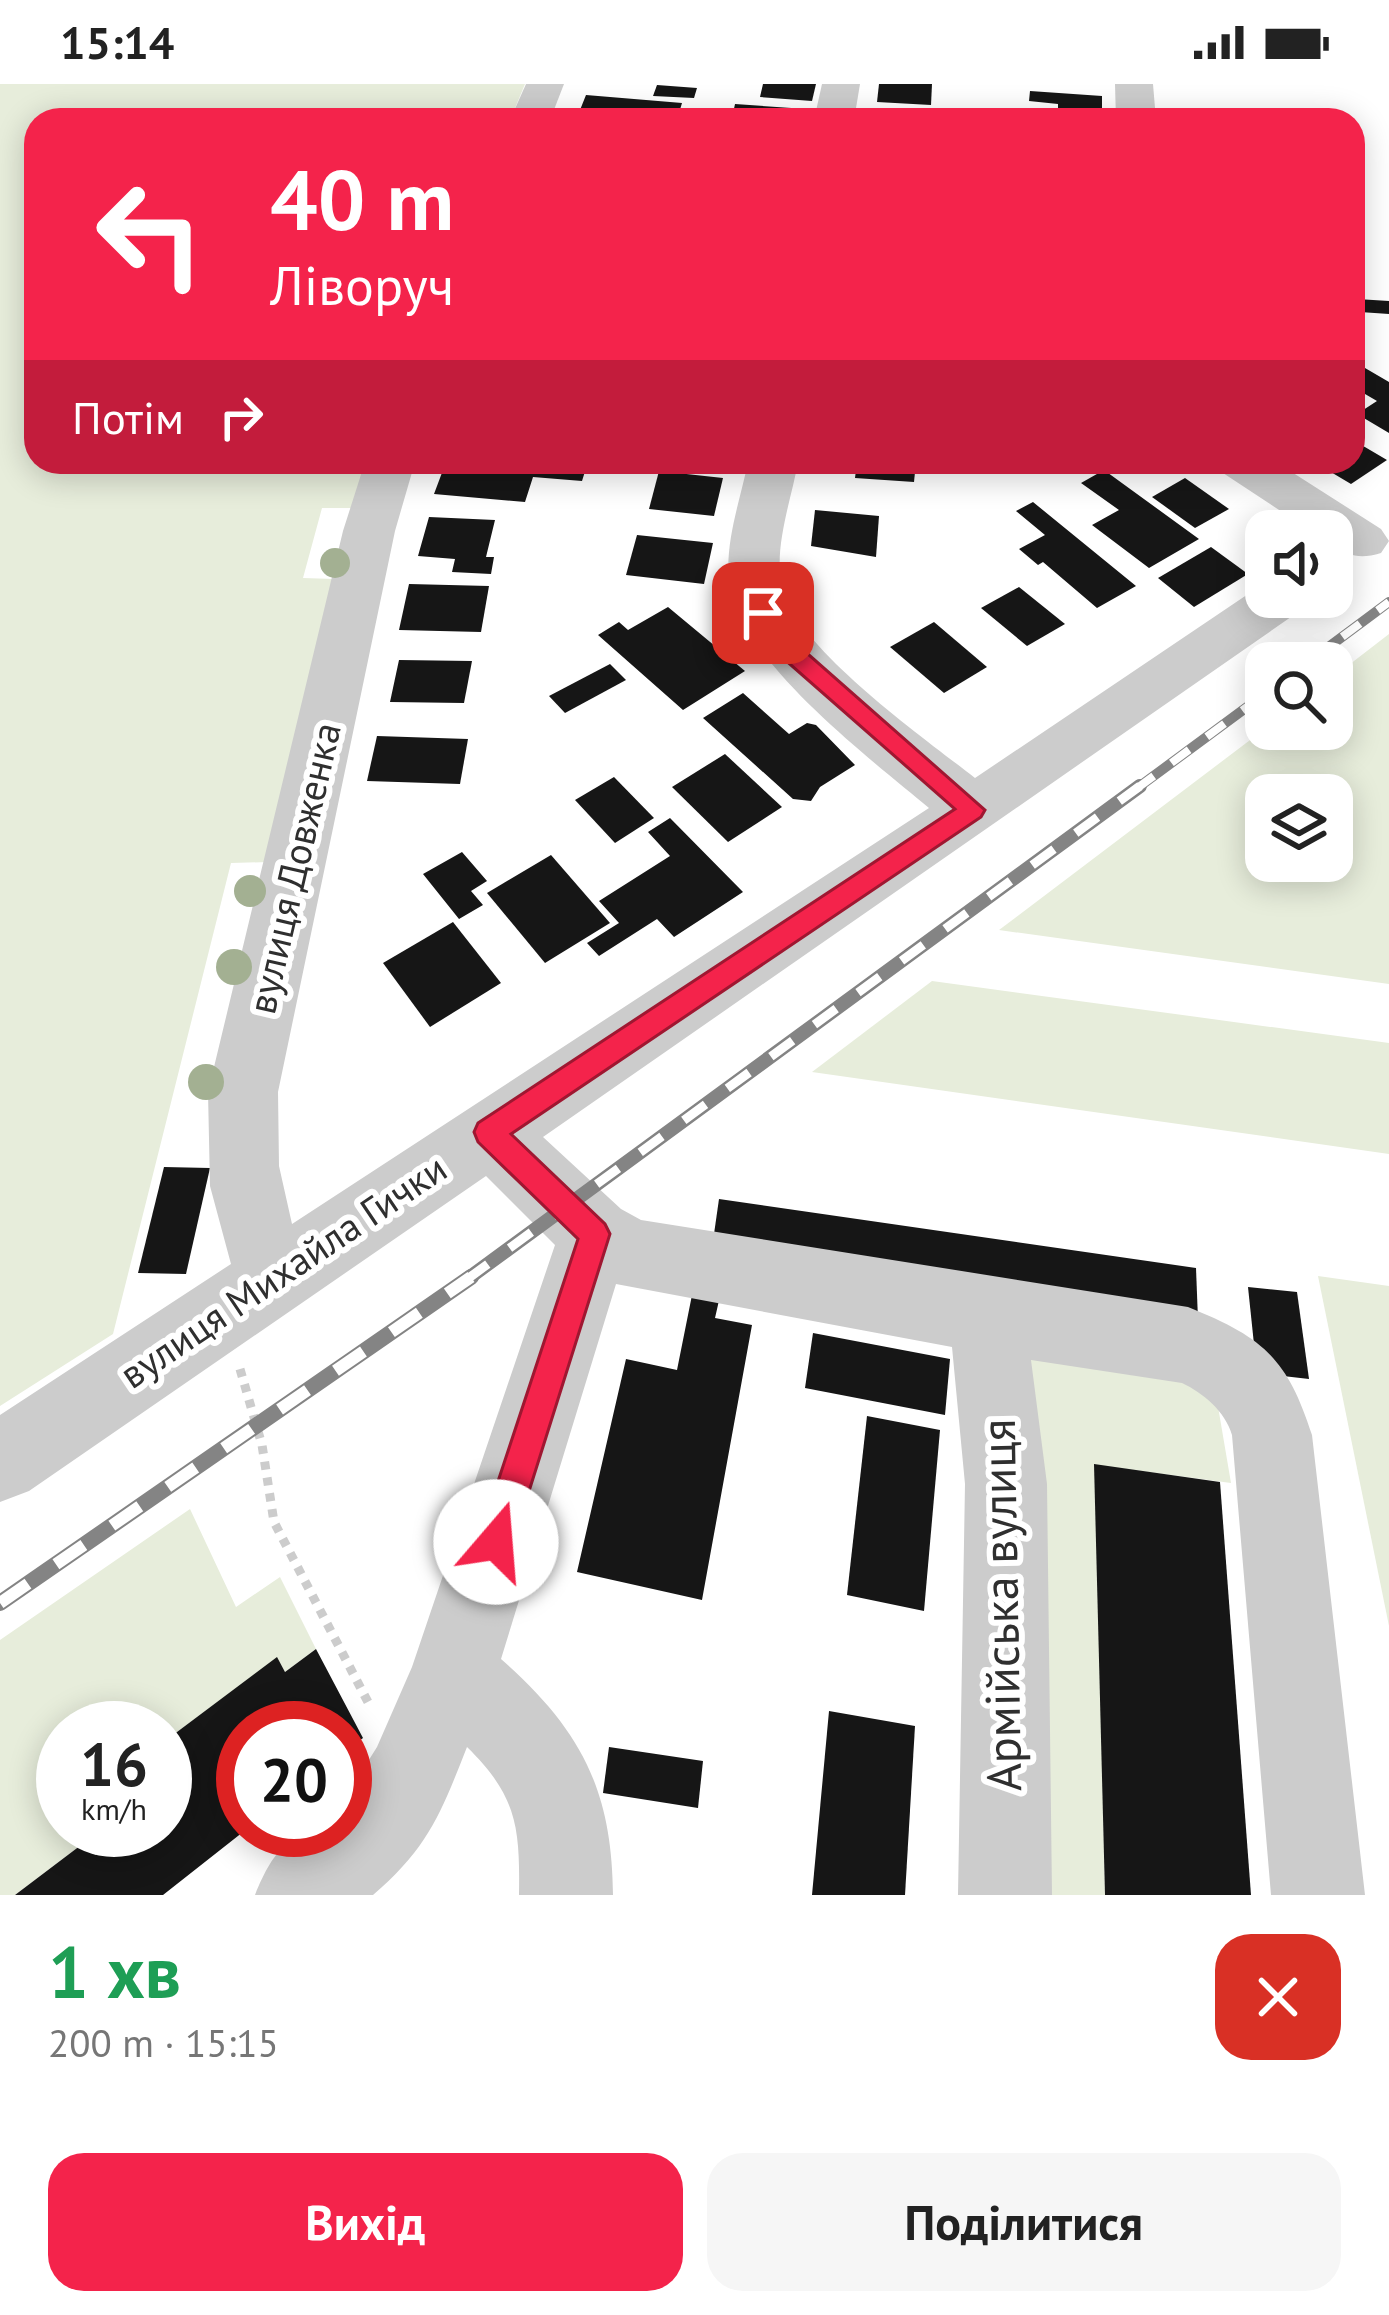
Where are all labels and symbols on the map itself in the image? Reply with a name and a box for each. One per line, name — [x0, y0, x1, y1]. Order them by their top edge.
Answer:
pin — [712, 562, 814, 664]
street label: вулиця Довженка — [235, 717, 352, 1018]
street label: вулиця Михайла Гички — [109, 1142, 456, 1399]
street label: Армійська вулиця — [966, 1418, 1034, 1792]
position arrow — [433, 1479, 559, 1605]
speed limit sign: 20 — [216, 1701, 372, 1857]

